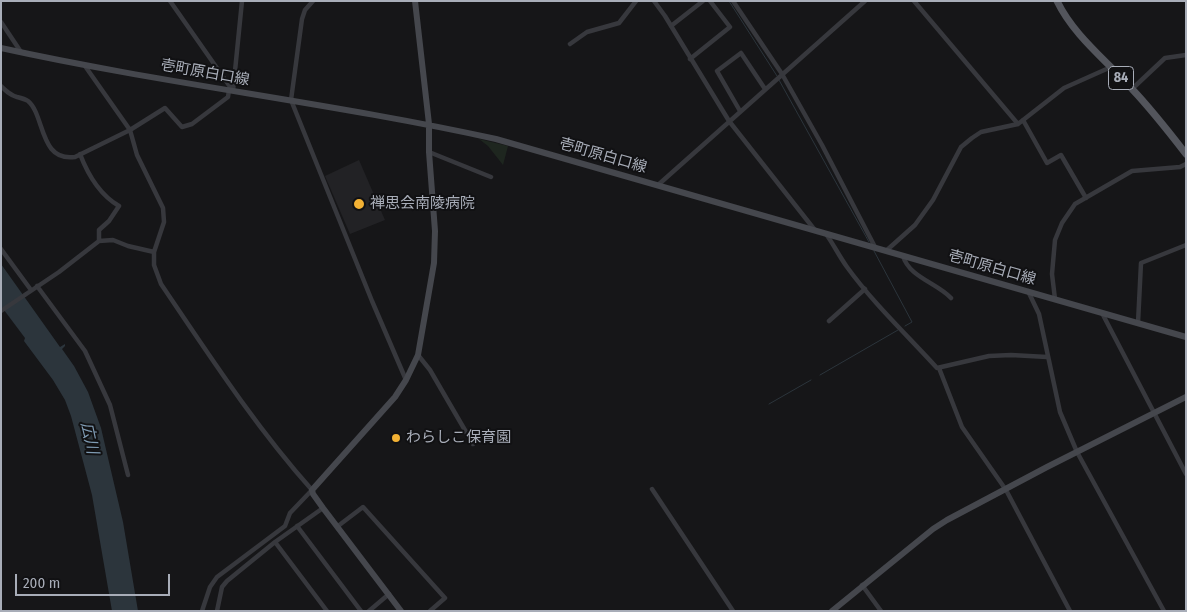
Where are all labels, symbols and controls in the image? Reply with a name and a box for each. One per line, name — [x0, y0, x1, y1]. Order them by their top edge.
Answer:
street label: 壱町原白口線 — [159, 56, 251, 90]
road number: 84 — [1108, 66, 1134, 90]
street label: 壱町原白口線 — [557, 135, 649, 177]
place label: 禅思会南陵病院 — [370, 195, 475, 213]
marker: 禅思会南陵病院 — [352, 197, 366, 211]
street label: 壱町原白口線 — [946, 247, 1038, 289]
water label: 広川 — [76, 420, 102, 456]
place label: わらしこ保育園 — [406, 429, 511, 447]
marker: わらしこ保育園 — [390, 432, 402, 444]
scale bar — [18, 564, 172, 596]
text: 200 m — [23, 574, 60, 592]

